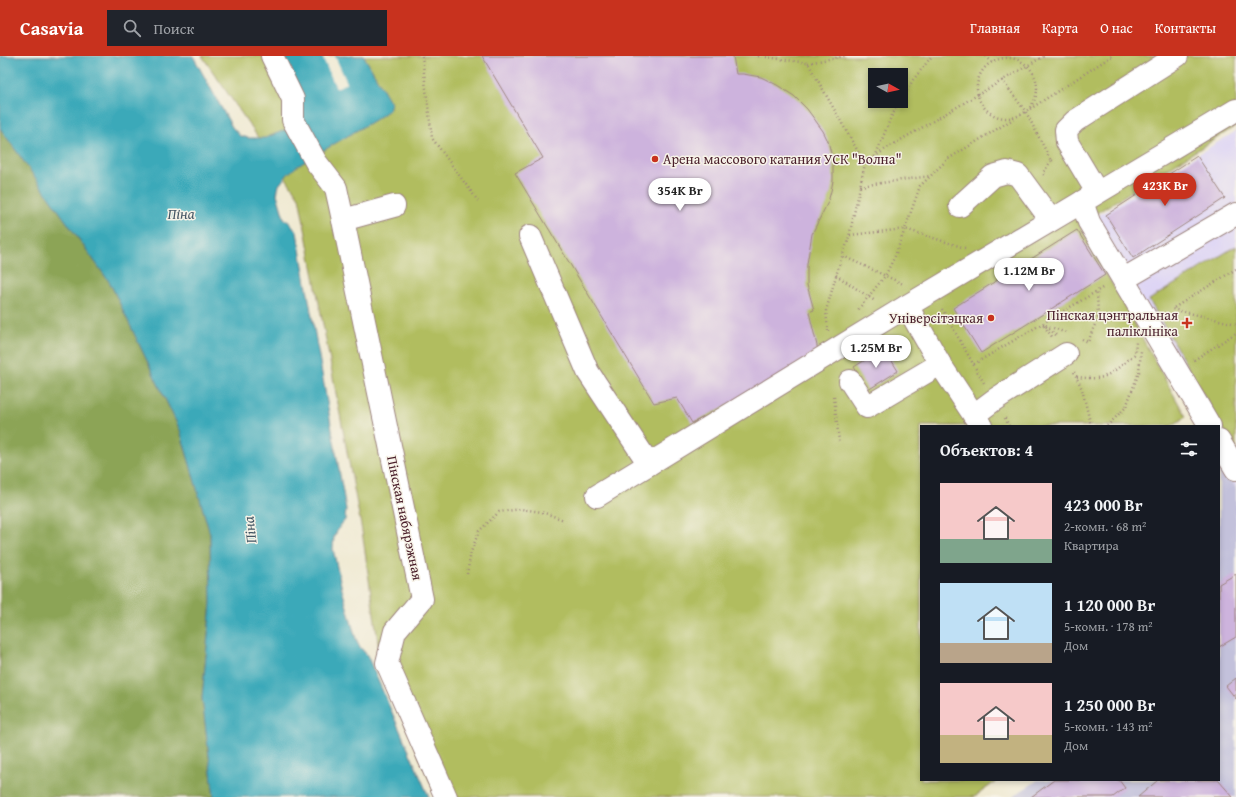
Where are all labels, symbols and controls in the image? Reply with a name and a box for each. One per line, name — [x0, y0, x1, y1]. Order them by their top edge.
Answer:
search box — [107, 10, 387, 46]
text: Casavia — [20, 14, 83, 42]
icon: search — [121, 17, 143, 39]
text: Поиск — [153, 18, 194, 39]
text: Главная — [970, 18, 1020, 38]
text: Карта — [1042, 18, 1078, 38]
text: О нас — [1100, 18, 1133, 38]
text: Контакты — [1155, 18, 1216, 38]
north arrow — [868, 68, 908, 108]
map controls — [868, 68, 908, 108]
place label: Арена массового катания УСК "Волна" — [663, 149, 902, 169]
marker: Арена массового катания УСК "Волна" — [650, 154, 660, 164]
pin: 423K Br — [1128, 173, 1202, 207]
text: 423K Br — [1142, 176, 1188, 195]
pin: 354K Br — [643, 178, 717, 212]
text: 354K Br — [657, 181, 703, 200]
water label: Піна — [167, 203, 195, 224]
pin: 1.12M Br — [988, 258, 1070, 292]
text: 1.12M Br — [1003, 261, 1055, 280]
place label: Пінская цэнтральная паліклініка — [1047, 305, 1178, 341]
place label: Універсітэцкая — [889, 308, 983, 328]
marker: Універсітэцкая — [986, 313, 996, 323]
marker: Пінская цэнтральная паліклініка — [1181, 317, 1193, 329]
pin: 1.25M Br — [835, 335, 917, 369]
text: 1.25M Br — [850, 338, 902, 357]
text: Объектов: 4 — [940, 437, 1033, 462]
icon: filters — [1178, 438, 1200, 460]
street label: Пінская набярэжная — [382, 454, 428, 582]
text: 423 000 Br — [1064, 492, 1143, 517]
icon: home — [972, 499, 1020, 547]
water label: Піна — [237, 515, 262, 545]
text: 2-комн. · 68 m² — [1064, 517, 1146, 536]
text: Квартира — [1064, 536, 1119, 555]
text: 1 120 000 Br — [1064, 592, 1155, 617]
icon: home — [972, 599, 1020, 647]
text: 5-комн. · 178 m² — [1064, 617, 1153, 636]
text: Дом — [1064, 636, 1088, 655]
text: 1 250 000 Br — [1064, 692, 1155, 717]
icon: home — [972, 699, 1020, 747]
text: 5-комн. · 143 m² — [1064, 717, 1153, 736]
text: Дом — [1064, 736, 1088, 755]

